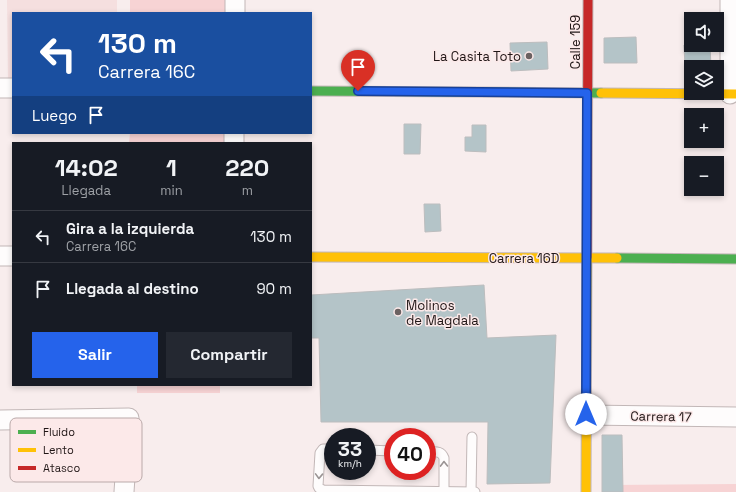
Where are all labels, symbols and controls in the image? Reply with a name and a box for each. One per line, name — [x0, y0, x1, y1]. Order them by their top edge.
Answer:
map controls — [684, 12, 724, 196]
button: sound — [684, 12, 724, 52]
street label: Calle 159 — [567, 15, 584, 69]
text: 130 m — [98, 25, 177, 61]
icon: left — [32, 28, 84, 80]
place label: La Casita Toto — [433, 48, 521, 65]
pin — [341, 50, 375, 91]
marker: La Casita Toto — [524, 51, 534, 61]
icon: arrive — [347, 56, 369, 78]
text: Carrera 16C — [98, 60, 195, 83]
button: layers — [684, 60, 724, 100]
icon: arrive — [85, 104, 107, 126]
text: Luego — [32, 106, 77, 125]
button: + — [684, 108, 724, 148]
text: 14:02 — [55, 152, 118, 183]
text: 1 — [166, 152, 177, 183]
text: 220 — [225, 152, 269, 183]
button: − — [684, 156, 724, 196]
text: Llegada — [61, 182, 111, 199]
text: min — [160, 182, 183, 199]
text: m — [242, 182, 253, 199]
text: Gira a la izquierda — [66, 219, 194, 238]
icon: left — [32, 226, 54, 248]
text: 130 m — [250, 227, 292, 246]
text: Carrera 16C — [66, 238, 136, 255]
street label: Carrera 16D — [489, 250, 559, 267]
icon: arrive — [32, 278, 54, 300]
text: Llegada al destino — [66, 279, 199, 298]
text: 90 m — [256, 279, 292, 298]
place label: Molinos de Magdala — [406, 297, 479, 329]
marker: Molinos de Magdala — [393, 307, 403, 317]
button: Salir — [32, 332, 158, 378]
button: Compartir — [166, 332, 292, 378]
position arrow — [565, 393, 607, 435]
street label: Carrera 17 — [630, 407, 692, 426]
legend — [10, 418, 142, 482]
text: Fluido — [43, 425, 75, 439]
speed limit sign: 40 — [384, 428, 436, 480]
text: 33 — [338, 436, 362, 462]
text: Lento — [43, 443, 74, 457]
text: km/h — [338, 457, 362, 470]
text: Atasco — [43, 461, 80, 475]
one-way arrow — [440, 461, 448, 467]
one-way arrow — [314, 473, 323, 479]

